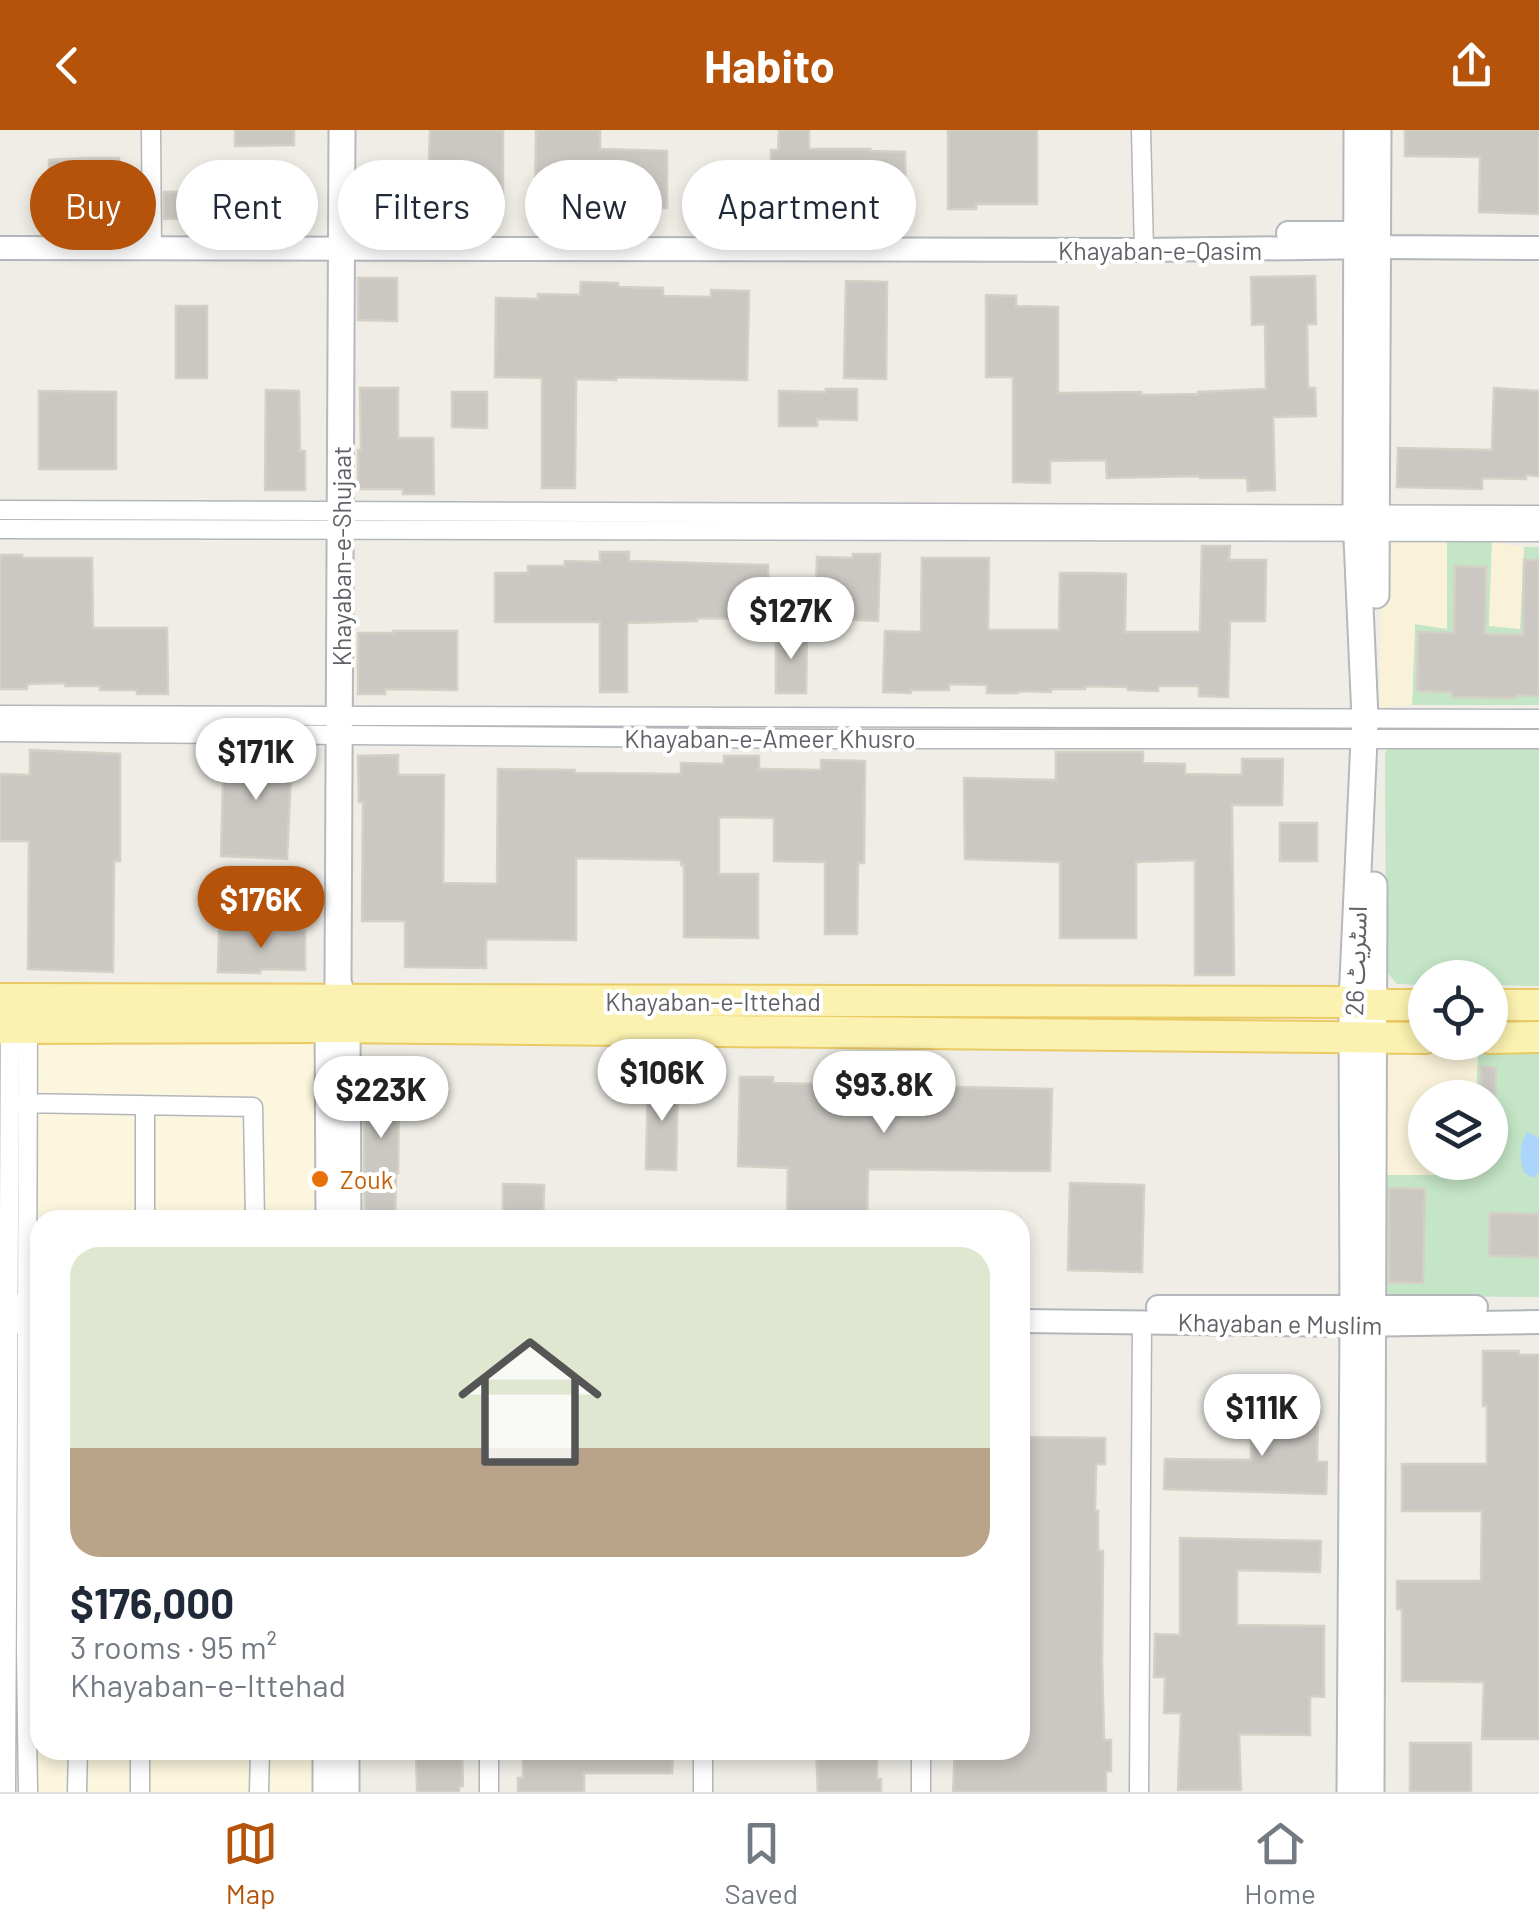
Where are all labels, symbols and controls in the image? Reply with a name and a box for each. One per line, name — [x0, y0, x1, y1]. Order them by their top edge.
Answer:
icon: back — [40, 38, 95, 93]
text: Habito — [704, 38, 835, 92]
icon: share — [1444, 38, 1499, 93]
chip: Buy — [30, 160, 156, 250]
chip: Rent — [176, 160, 318, 250]
chip: Filters — [338, 160, 505, 250]
chip: New — [525, 160, 662, 250]
chip: Apartment — [682, 160, 916, 250]
street label: Khayaban-e-Qasim — [1058, 235, 1262, 265]
street label: Khayaban-e-Shujaat — [326, 446, 356, 666]
pin: $127K — [721, 577, 861, 662]
text: $127K — [749, 590, 833, 628]
pin: $171K — [186, 718, 326, 803]
street label: Khayaban-e-Ameer Khusro — [624, 723, 916, 753]
text: $171K — [217, 731, 295, 769]
pin: $176K — [191, 866, 331, 951]
text: $176K — [220, 879, 302, 917]
street label: اسٹریٹ 26 — [1338, 905, 1373, 1017]
map controls — [1408, 960, 1508, 1180]
button: locate — [1408, 960, 1508, 1060]
street label: Khayaban-e-Ittehad — [605, 986, 821, 1016]
pin: $106K — [592, 1039, 732, 1124]
pin: $93.8K — [803, 1051, 965, 1136]
text: $106K — [619, 1052, 705, 1090]
pin: $223K — [311, 1056, 451, 1141]
text: $93.8K — [835, 1064, 933, 1102]
text: $223K — [335, 1069, 427, 1107]
button: layers — [1408, 1080, 1508, 1180]
place label: Zouk — [340, 1164, 393, 1194]
marker: Zouk — [309, 1168, 331, 1190]
street label: Khayaban e Muslim — [1177, 1306, 1383, 1340]
icon: home — [440, 1312, 620, 1492]
pin: $111K — [1192, 1374, 1332, 1459]
text: $111K — [1226, 1387, 1298, 1425]
text: $176,000 — [70, 1577, 234, 1627]
text: 3 rooms · 95 m² — [70, 1627, 277, 1665]
text: Khayaban-e-Ittehad — [70, 1665, 346, 1703]
tab: Map — [223, 1816, 278, 1910]
tab: Saved — [725, 1816, 798, 1910]
tab: Home — [1244, 1816, 1316, 1910]

